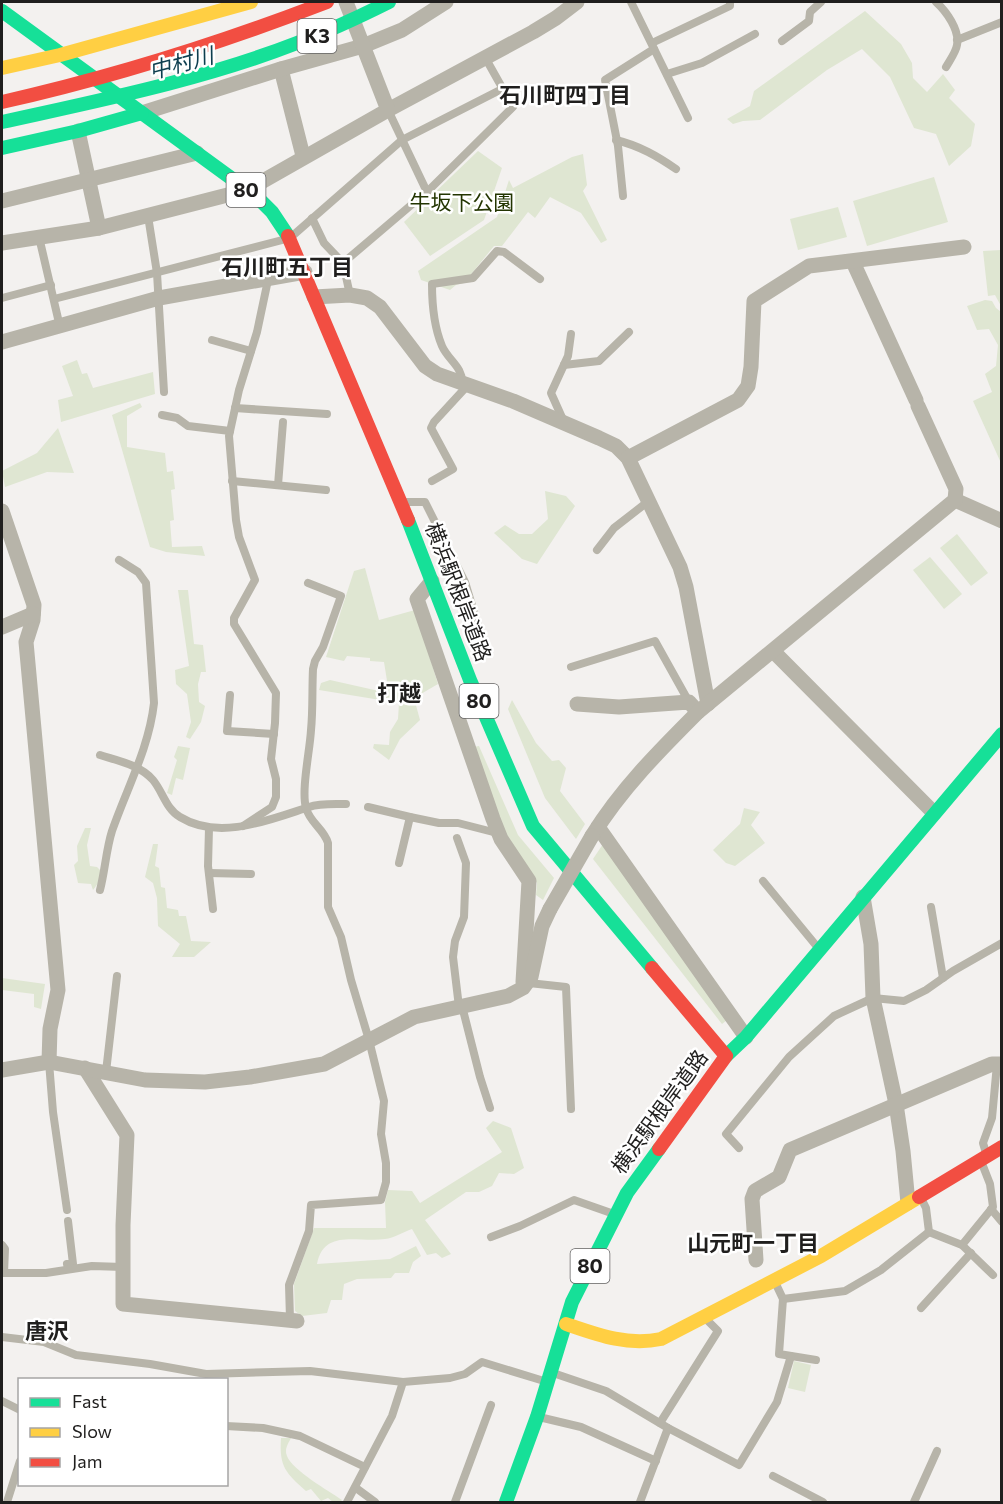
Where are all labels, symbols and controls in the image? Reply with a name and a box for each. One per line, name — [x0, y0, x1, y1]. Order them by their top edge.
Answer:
road number: K3 — [298, 19, 336, 53]
water label: 中村川 — [145, 40, 218, 84]
district label: 石川町四丁目 — [499, 81, 631, 108]
road number: 80 — [226, 173, 266, 207]
park label: 牛坂下公園 — [410, 189, 515, 214]
district label: 石川町五丁目 — [221, 253, 353, 280]
street label: 横浜駅根岸道路 — [421, 518, 497, 665]
district label: 打越 — [377, 679, 421, 706]
road number: 80 — [460, 684, 498, 718]
street label: 横浜駅根岸道路 — [605, 1044, 712, 1178]
district label: 山元町一丁目 — [687, 1229, 819, 1256]
road number: 80 — [570, 1249, 610, 1283]
district label: 唐沢 — [25, 1317, 69, 1344]
legend — [18, 1378, 228, 1486]
text: Fast — [72, 1390, 107, 1412]
text: Slow — [72, 1420, 112, 1442]
text: Jam — [72, 1450, 102, 1472]

